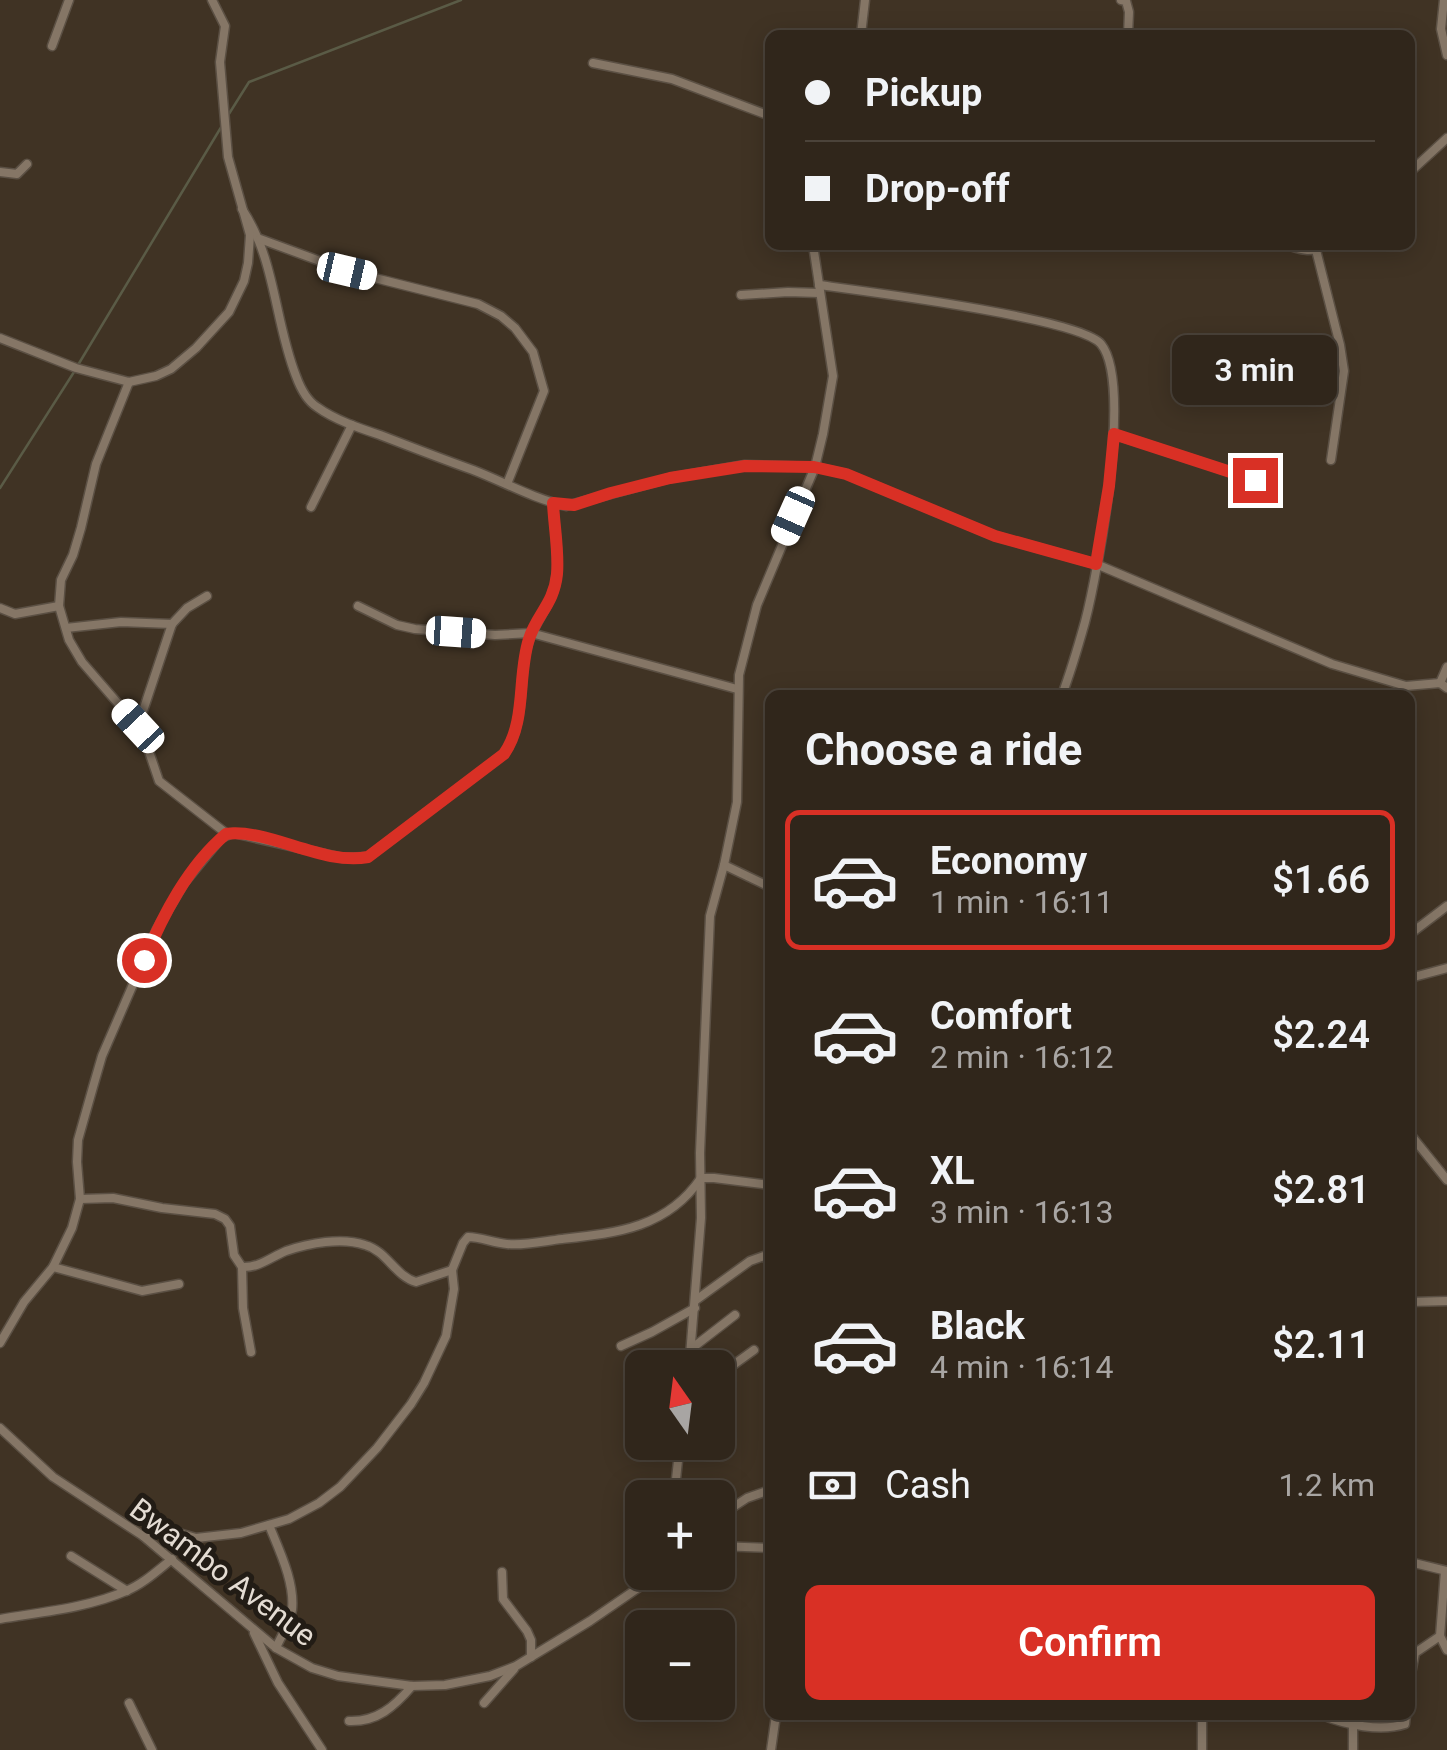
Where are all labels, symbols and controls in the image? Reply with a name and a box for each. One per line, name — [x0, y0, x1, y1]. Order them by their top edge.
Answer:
text: Pickup — [865, 71, 982, 115]
text: Drop-off — [865, 167, 1010, 211]
car — [314, 250, 380, 292]
callout: 3 min — [1172, 335, 1338, 405]
text: 3 min — [1214, 351, 1295, 389]
route end — [1233, 458, 1278, 503]
car — [767, 482, 819, 550]
car — [425, 615, 487, 649]
car — [107, 694, 169, 758]
text: Choose a ride — [805, 723, 1082, 776]
icon: car — [810, 835, 900, 925]
text: Economy — [930, 839, 1087, 883]
text: $1.66 — [1272, 858, 1370, 902]
text: 1 min · 16:11 — [930, 883, 1113, 921]
route start — [122, 938, 167, 983]
icon: car — [810, 990, 900, 1080]
text: Comfort — [930, 994, 1072, 1038]
text: $2.24 — [1272, 1013, 1370, 1057]
text: 2 min · 16:12 — [930, 1038, 1113, 1076]
icon: car — [810, 1145, 900, 1235]
text: XL — [930, 1149, 975, 1193]
text: $2.81 — [1272, 1168, 1370, 1212]
text: 3 min · 16:13 — [930, 1193, 1113, 1231]
icon: car — [810, 1300, 900, 1390]
text: Black — [930, 1304, 1025, 1348]
text: $2.11 — [1272, 1323, 1370, 1367]
text: 4 min · 16:14 — [930, 1348, 1113, 1386]
north arrow — [625, 1350, 735, 1460]
map controls — [625, 1350, 735, 1720]
icon: cash — [805, 1458, 860, 1513]
text: Cash — [885, 1463, 971, 1507]
text: 1.2 km — [1278, 1466, 1375, 1504]
button: + — [625, 1480, 735, 1590]
street label: Bwambo Avenue — [123, 1491, 323, 1653]
button: Confirm — [805, 1585, 1375, 1700]
button: − — [625, 1610, 735, 1720]

